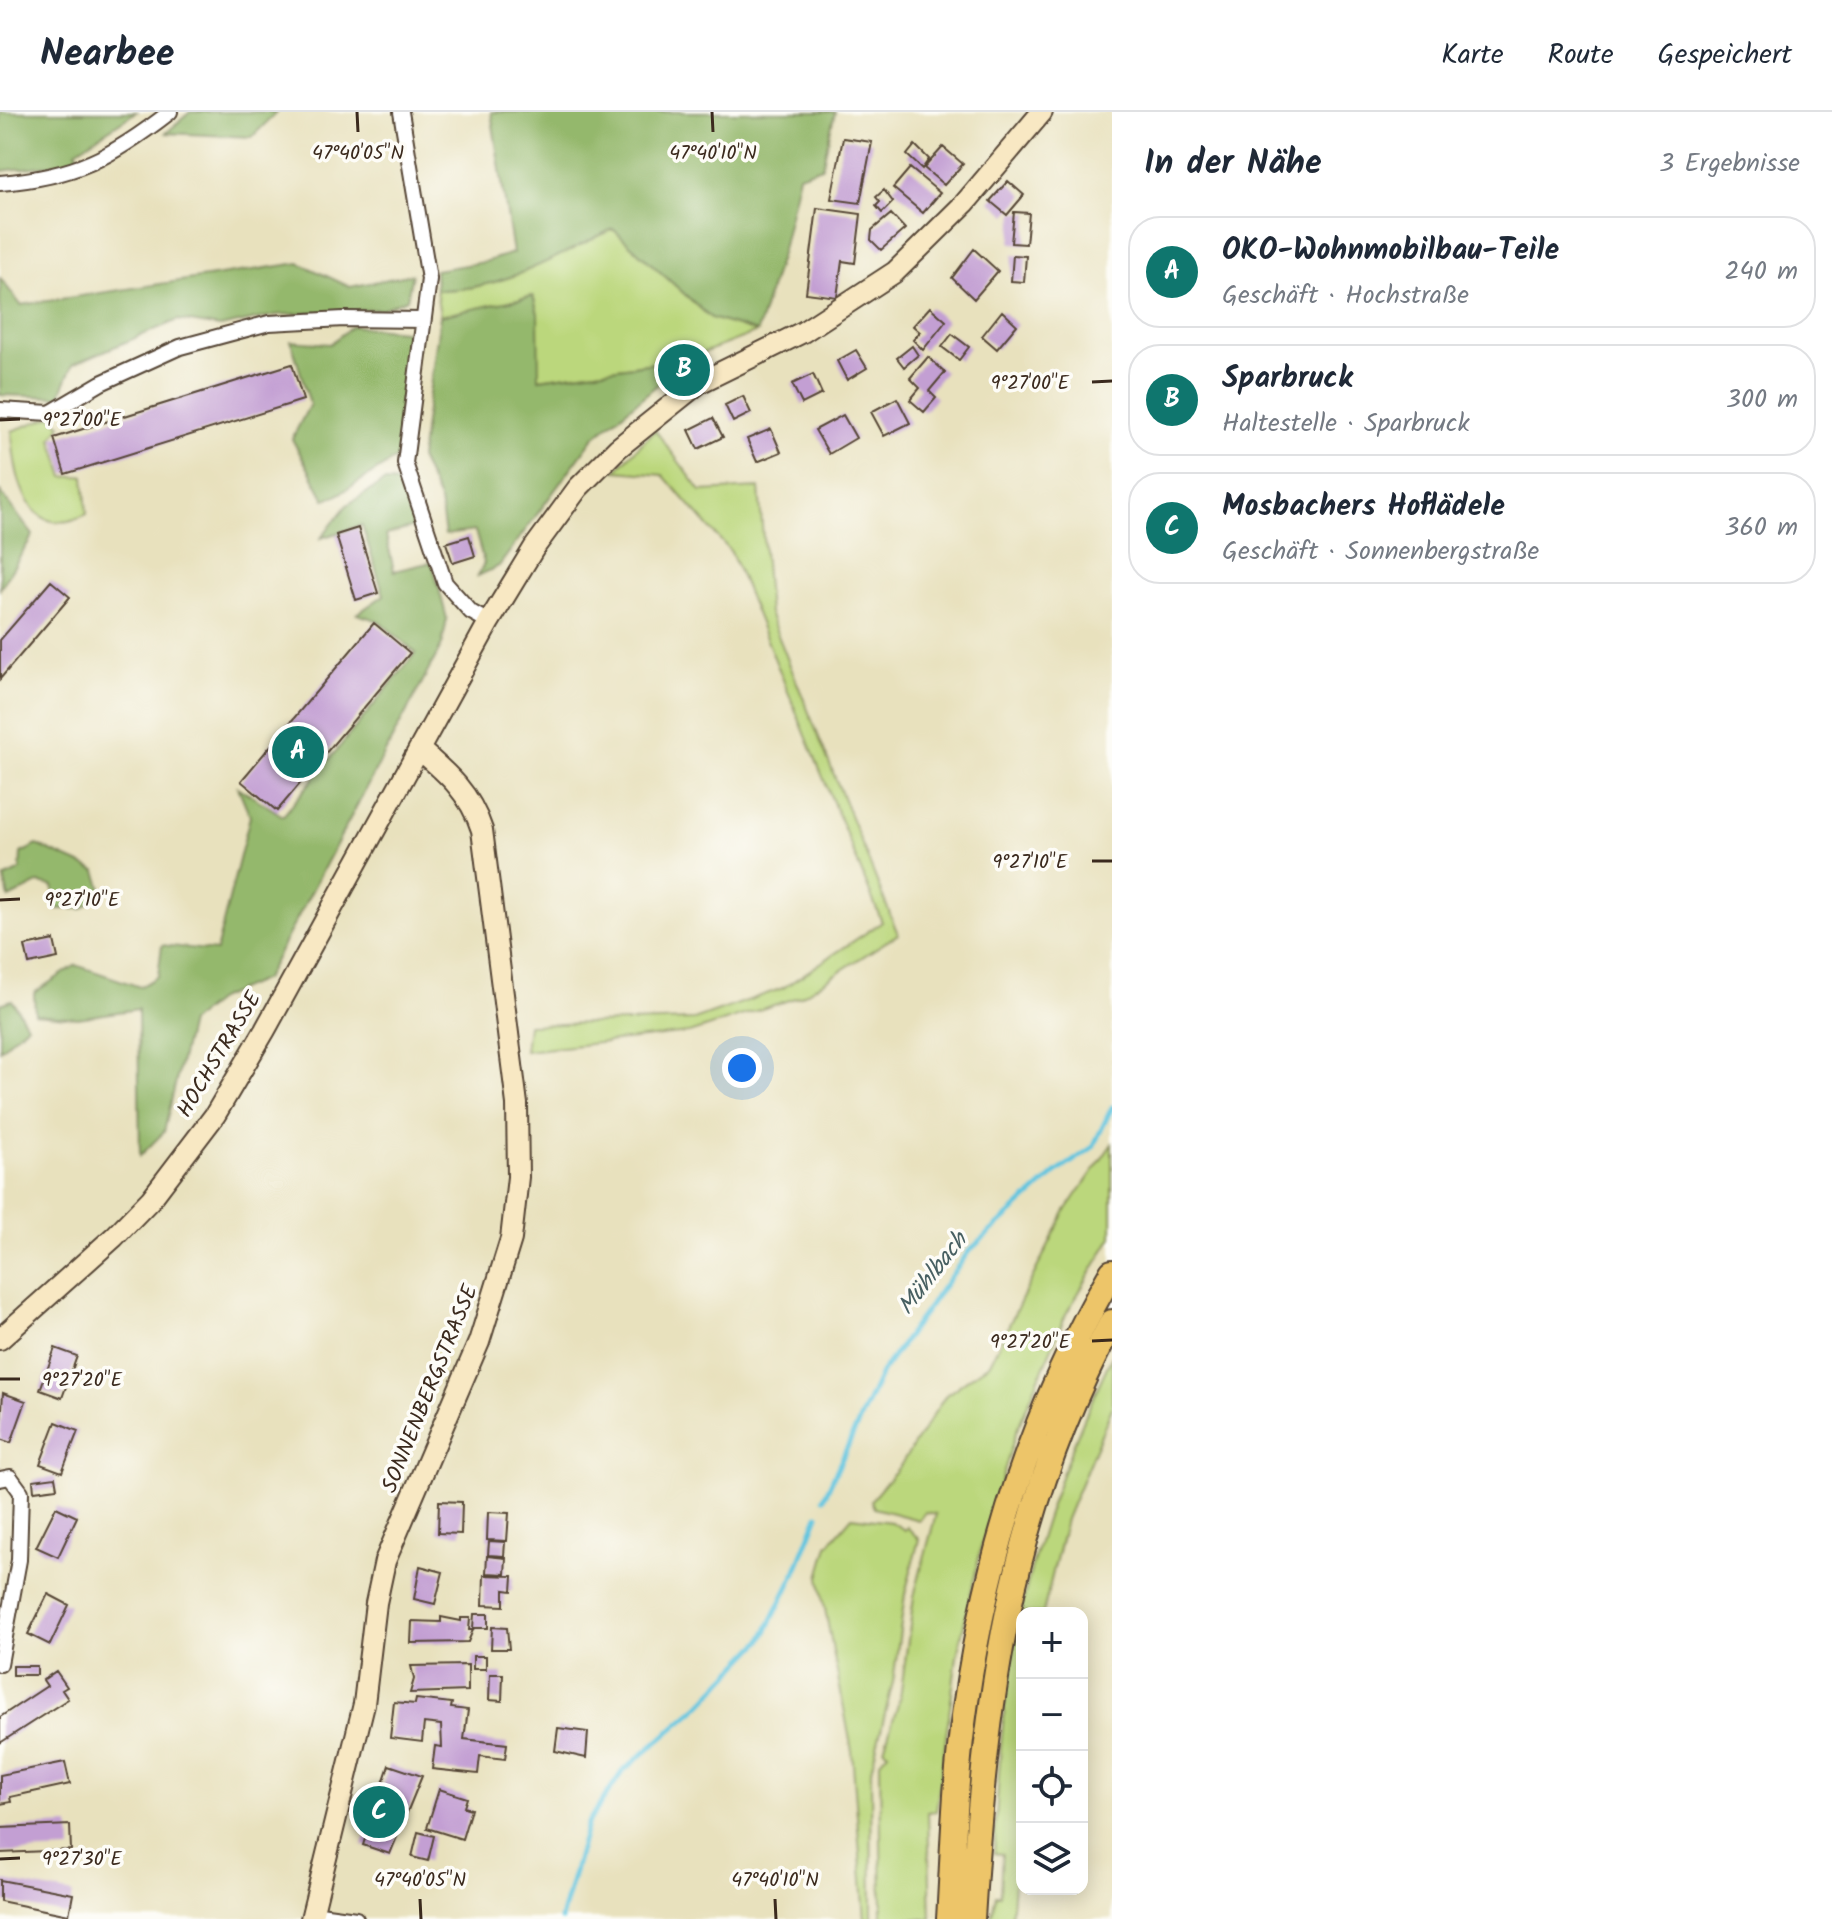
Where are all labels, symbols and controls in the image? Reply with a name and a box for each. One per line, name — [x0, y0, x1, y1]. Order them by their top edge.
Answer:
text: Nearbee — [40, 25, 174, 85]
text: Karte — [1441, 33, 1504, 78]
text: Route — [1548, 33, 1614, 78]
text: Gespeichert — [1658, 33, 1792, 78]
text: In der Nähe — [1144, 137, 1322, 191]
text: 47°40'05"N — [312, 138, 404, 170]
text: 47°40'10"N — [669, 138, 757, 170]
text: 3 Ergebnisse — [1659, 143, 1800, 185]
text: OKO-Wohnmobilbau-Teile — [1222, 227, 1559, 275]
text: A — [1164, 251, 1180, 293]
text: 240 m — [1724, 251, 1798, 293]
text: Geschäft · Hochstraße — [1222, 275, 1469, 317]
pin: B — [658, 340, 710, 400]
text: Sparbruck — [1222, 355, 1353, 403]
text: 9°27'00"E — [991, 368, 1071, 400]
text: B — [1164, 379, 1180, 421]
text: 300 m — [1726, 379, 1798, 421]
text: Haltestelle · Sparbruck — [1222, 403, 1470, 445]
text: 9°27'00"E — [43, 405, 123, 437]
text: Mosbachers Hoflädele — [1222, 483, 1505, 531]
text: C — [1164, 507, 1180, 549]
text: 360 m — [1725, 507, 1798, 549]
text: Geschäft · Sonnenbergstraße — [1222, 531, 1539, 573]
pin: A — [272, 722, 324, 782]
text: 9°27'10"E — [993, 847, 1069, 879]
text: 9°27'10"E — [45, 885, 121, 917]
street label: HOCHSTRASSE — [168, 984, 272, 1125]
your location — [722, 1048, 762, 1088]
water label: Mühlbach — [888, 1222, 979, 1324]
street label: SONNENBERGSTRASSE — [373, 1279, 489, 1498]
text: 9°27'20"E — [990, 1327, 1071, 1359]
text: 9°27'20"E — [42, 1365, 123, 1397]
map controls — [1016, 1607, 1088, 1895]
button: + — [1016, 1607, 1088, 1679]
button: − — [1016, 1679, 1088, 1751]
button: locate — [1016, 1751, 1088, 1823]
pin: C — [353, 1782, 405, 1842]
button: layers — [1016, 1823, 1088, 1895]
text: 9°27'30"E — [42, 1844, 123, 1876]
text: 47°40'05"N — [374, 1865, 466, 1897]
text: 47°40'10"N — [731, 1865, 819, 1897]

